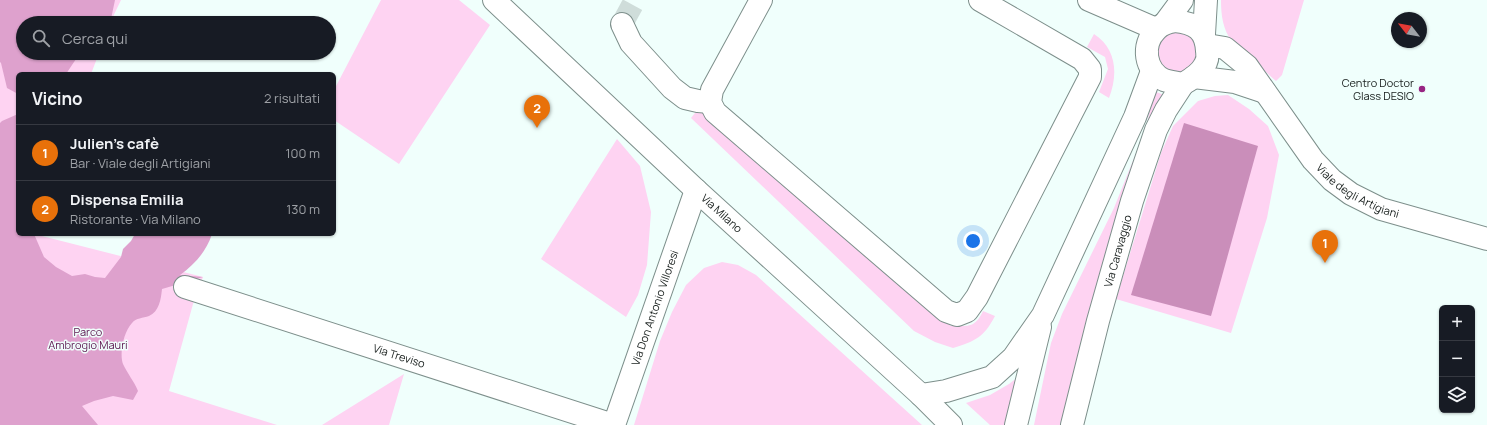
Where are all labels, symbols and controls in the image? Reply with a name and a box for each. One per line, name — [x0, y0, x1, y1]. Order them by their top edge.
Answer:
north arrow — [1391, 12, 1427, 48]
search box — [16, 16, 336, 60]
icon: search — [30, 27, 52, 49]
text: Cerca qui — [62, 28, 128, 49]
place label: Centro Doctor Glass DESIO — [1342, 75, 1414, 103]
marker: Centro Doctor Glass DESIO — [1417, 84, 1427, 94]
text: Vicino — [32, 87, 83, 110]
text: 2 risultati — [264, 89, 320, 107]
pin: 2 — [524, 95, 550, 128]
text: Julien's cafè — [70, 133, 159, 154]
text: 1 — [42, 144, 48, 162]
text: 100 m — [285, 144, 320, 162]
text: Bar · Viale degli Artigiani — [70, 154, 211, 172]
street label: Viale degli Artigiani — [1313, 160, 1401, 221]
text: Dispensa Emilia — [70, 189, 184, 210]
street label: Via Milano — [698, 190, 746, 236]
text: 2 — [41, 200, 49, 218]
text: 130 m — [286, 200, 320, 218]
text: Ristorante · Via Milano — [70, 210, 201, 228]
street label: Via Caravaggio — [1100, 212, 1135, 289]
pin: 1 — [1312, 230, 1338, 263]
your location — [963, 231, 983, 251]
street label: Via Don Antonio Villoresi — [627, 248, 681, 368]
map controls — [1439, 305, 1475, 413]
button: + — [1439, 305, 1475, 341]
park label: Parco Ambrogio Mauri — [48, 324, 128, 352]
street label: Via Treviso — [371, 340, 428, 371]
button: − — [1439, 341, 1475, 377]
button: layers — [1439, 377, 1475, 413]

